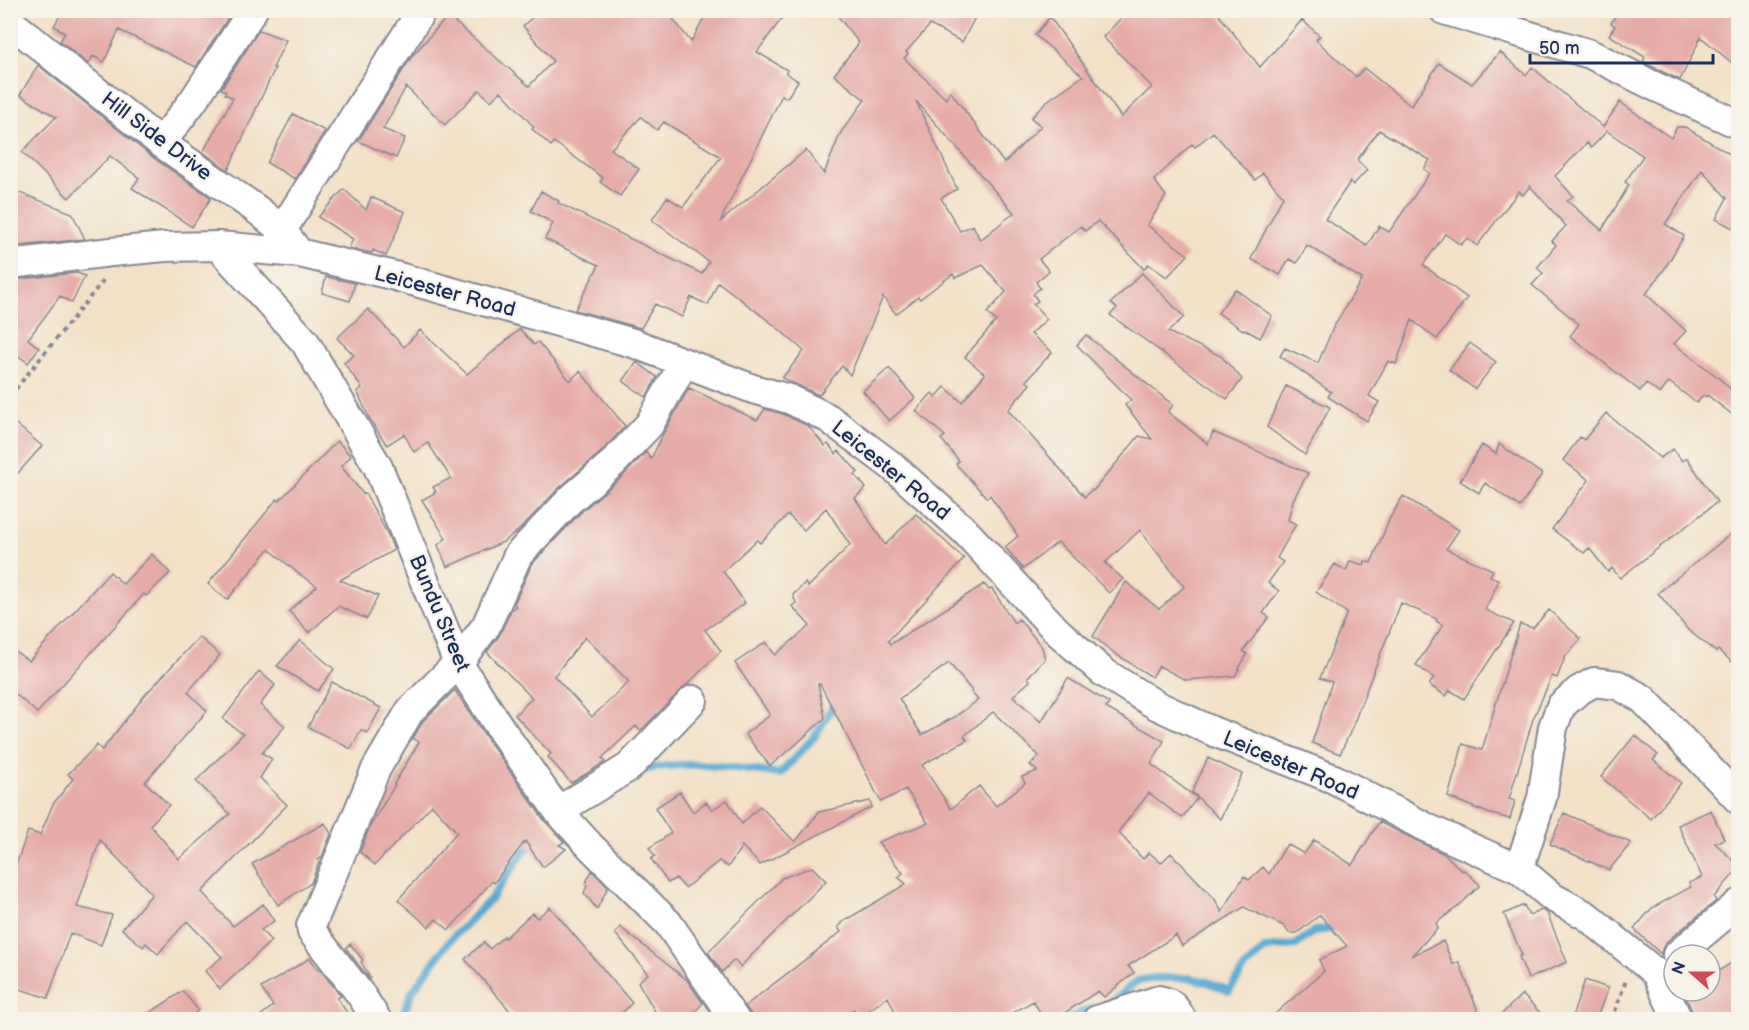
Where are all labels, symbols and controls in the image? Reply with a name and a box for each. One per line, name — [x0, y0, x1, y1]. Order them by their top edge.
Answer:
scale bar — [1530, 27, 1713, 65]
text: 50 m — [1539, 38, 1580, 59]
street label: Hill Side Drive — [96, 87, 217, 186]
street label: Leicester Road — [372, 261, 518, 322]
street label: Leicester Road — [826, 415, 955, 526]
street label: Bundu Street — [404, 551, 476, 676]
street label: Leicester Road — [1219, 726, 1362, 805]
north arrow — [1662, 943, 1722, 1003]
text: N — [1668, 959, 1690, 977]

